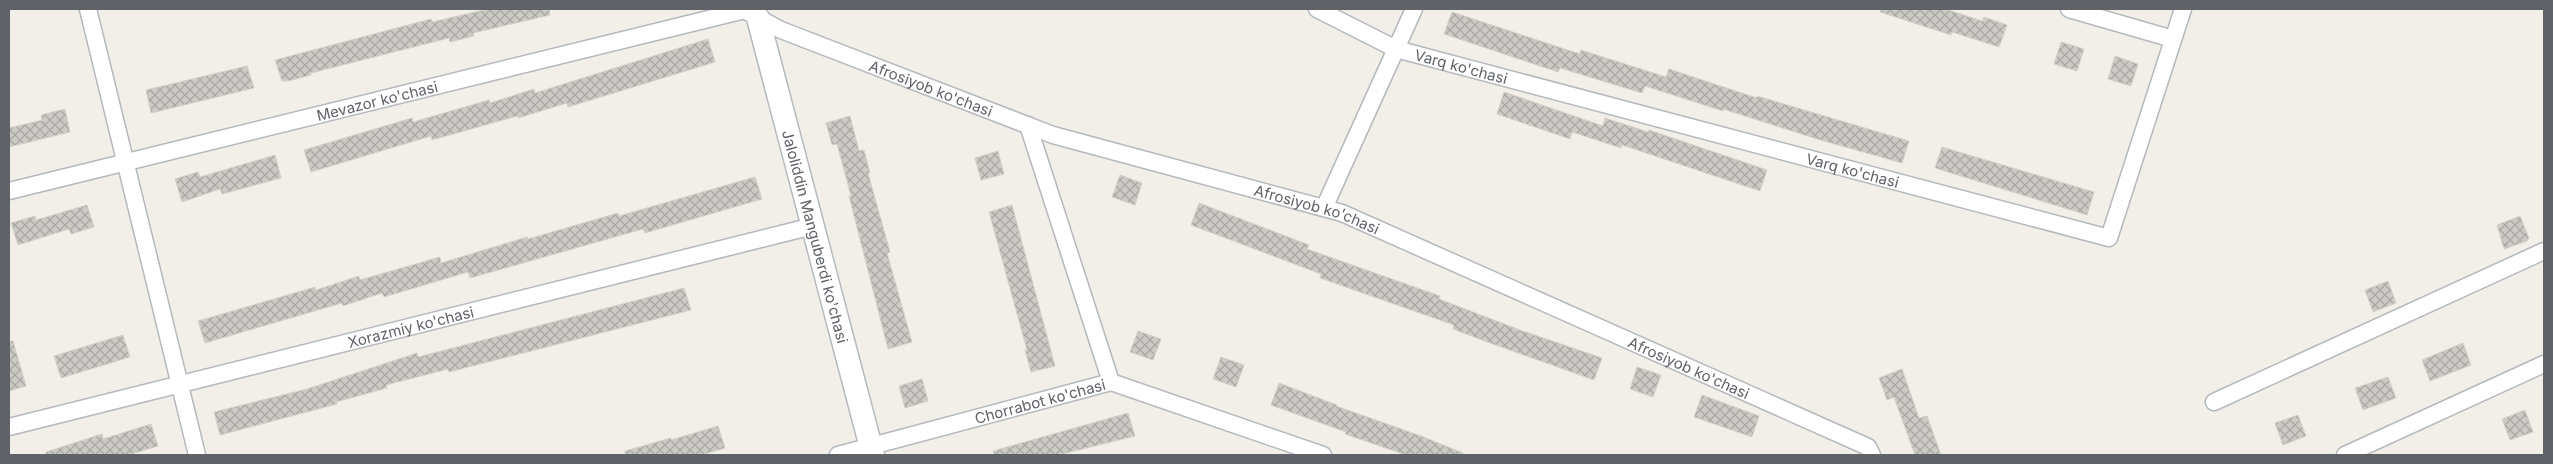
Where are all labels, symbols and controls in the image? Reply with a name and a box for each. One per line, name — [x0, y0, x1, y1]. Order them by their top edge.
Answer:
street label: Varq ko'chasi — [1413, 45, 1510, 88]
street label: Afrosiyob ko'chasi — [866, 55, 995, 120]
street label: Mevazor ko'chasi — [314, 76, 440, 125]
street label: Jaloliddin Manguberdi ko'chasi — [778, 128, 853, 345]
street label: Varq ko'chasi — [1804, 149, 1901, 191]
street label: Afrosiyob ko'chasi — [1252, 180, 1383, 238]
street label: Xorazmiy ko'chasi — [346, 302, 476, 351]
street label: Afrosiyob ko'chasi — [1625, 332, 1753, 403]
street label: Chorrabot ko'chasi — [972, 374, 1107, 428]

